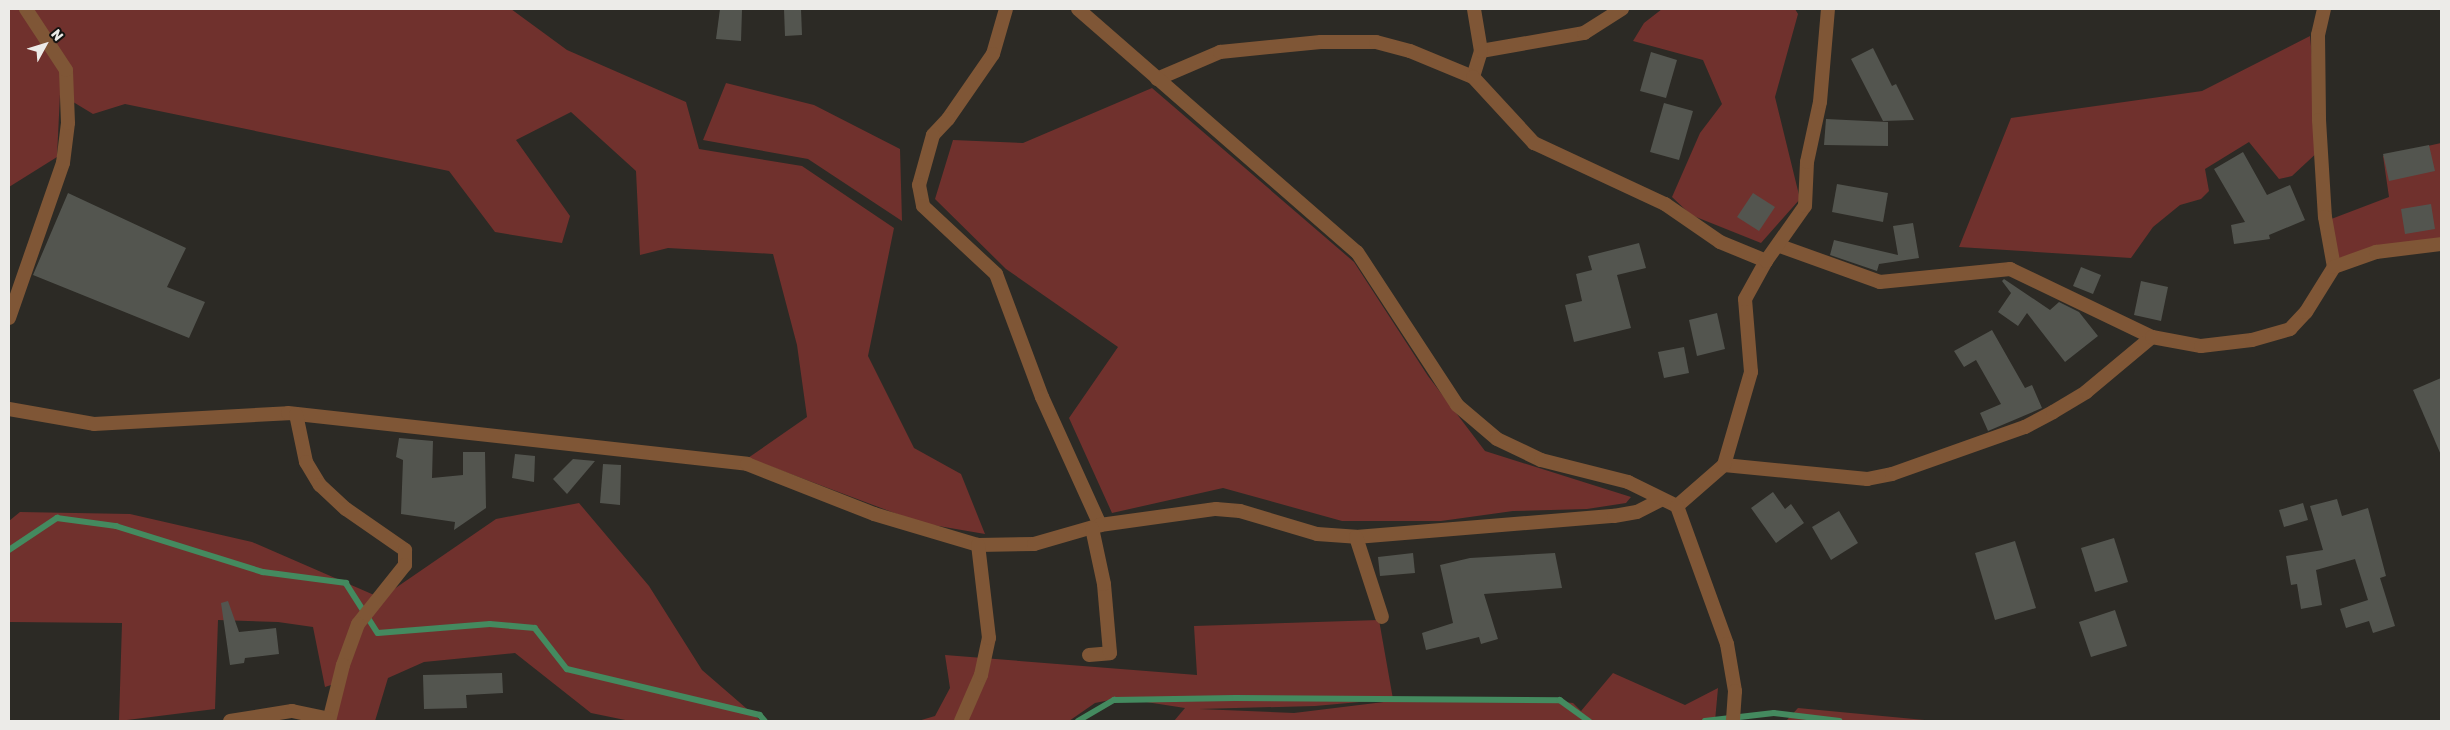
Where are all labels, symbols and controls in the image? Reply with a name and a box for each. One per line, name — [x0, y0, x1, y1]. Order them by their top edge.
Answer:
north arrow — [20, 20, 70, 70]
text: N — [47, 26, 67, 45]

